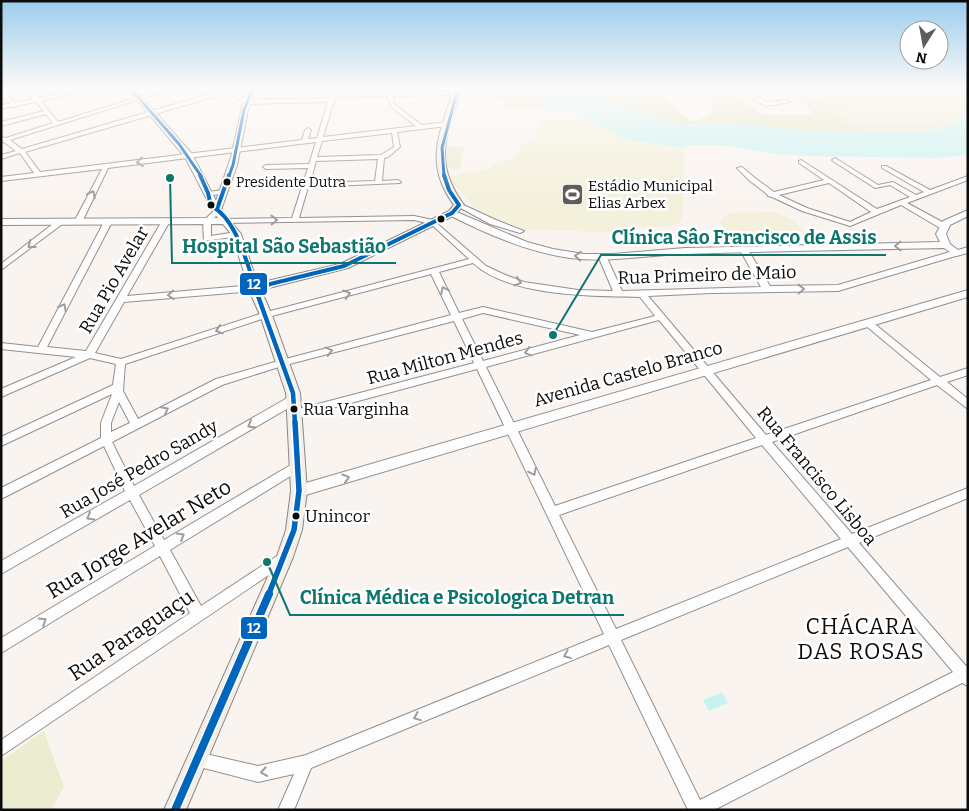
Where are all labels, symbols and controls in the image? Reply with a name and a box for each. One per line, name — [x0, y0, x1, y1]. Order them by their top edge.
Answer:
north arrow — [899, 20, 949, 70]
text: N — [915, 48, 929, 67]
one-way arrow — [136, 156, 145, 166]
place label: Presidente Dutra — [236, 174, 346, 191]
marker: Presidente Dutra — [222, 177, 232, 187]
place label: Estádio Municipal Elias Arbex — [588, 177, 713, 212]
sports icon: Estádio Municipal Elias Arbex — [560, 183, 584, 207]
one-way arrow — [86, 190, 96, 199]
unlabelled marker — [206, 200, 216, 210]
unlabelled marker — [436, 214, 446, 224]
one-way arrow — [270, 215, 278, 226]
callout: Clínica Sâo Francisco de Assis — [601, 221, 886, 255]
street label: Rua Pio Avelar — [75, 223, 153, 337]
text: Clínica Sâo Francisco de Assis — [611, 226, 877, 249]
callout: Hospital São Sebastião — [172, 229, 396, 263]
text: Hospital São Sebastião — [182, 235, 386, 258]
one-way arrow — [27, 239, 37, 248]
one-way arrow — [893, 241, 901, 252]
one-way arrow — [574, 251, 582, 262]
street label: Rua Primeiro de Maio — [617, 261, 797, 289]
line badge: 12 — [239, 272, 268, 296]
text: 12 — [247, 276, 261, 293]
one-way arrow — [513, 276, 521, 286]
one-way arrow — [798, 283, 806, 294]
one-way arrow — [440, 286, 450, 295]
one-way arrow — [166, 289, 174, 300]
one-way arrow — [342, 289, 351, 300]
one-way arrow — [57, 303, 67, 312]
one-way arrow — [216, 325, 224, 335]
street label: Rua Milton Mendes — [365, 327, 525, 389]
street label: Avenida Castelo Branco — [531, 336, 725, 412]
one-way arrow — [325, 346, 334, 357]
one-way arrow — [525, 347, 533, 357]
place label: Rua Varginha — [303, 399, 409, 420]
street label: Rua Francisco Lisboa — [752, 402, 882, 550]
marker: Rua Varginha — [289, 404, 299, 414]
one-way arrow — [160, 406, 169, 416]
street label: Rua José Pedro Sandy — [56, 415, 222, 523]
one-way arrow — [248, 418, 257, 428]
one-way arrow — [527, 467, 537, 476]
one-way arrow — [341, 473, 349, 483]
street label: Rua Jorge Avelar Neto — [42, 474, 236, 604]
place label: Unincor — [305, 506, 371, 527]
one-way arrow — [86, 511, 95, 521]
marker: Unincor — [291, 511, 301, 521]
one-way arrow — [176, 532, 185, 542]
callout: Clínica Médica e Psicologica Detran — [290, 581, 624, 615]
street label: Rua Paraguaçu — [63, 584, 199, 686]
text: Clínica Médica e Psicologica Detran — [300, 586, 615, 609]
district label: CHÁCARA DAS ROSAS — [797, 613, 925, 665]
line badge: 12 — [240, 616, 268, 640]
one-way arrow — [37, 617, 46, 627]
text: 12 — [247, 620, 261, 637]
one-way arrow — [563, 649, 572, 659]
one-way arrow — [413, 711, 422, 721]
one-way arrow — [260, 767, 269, 777]

